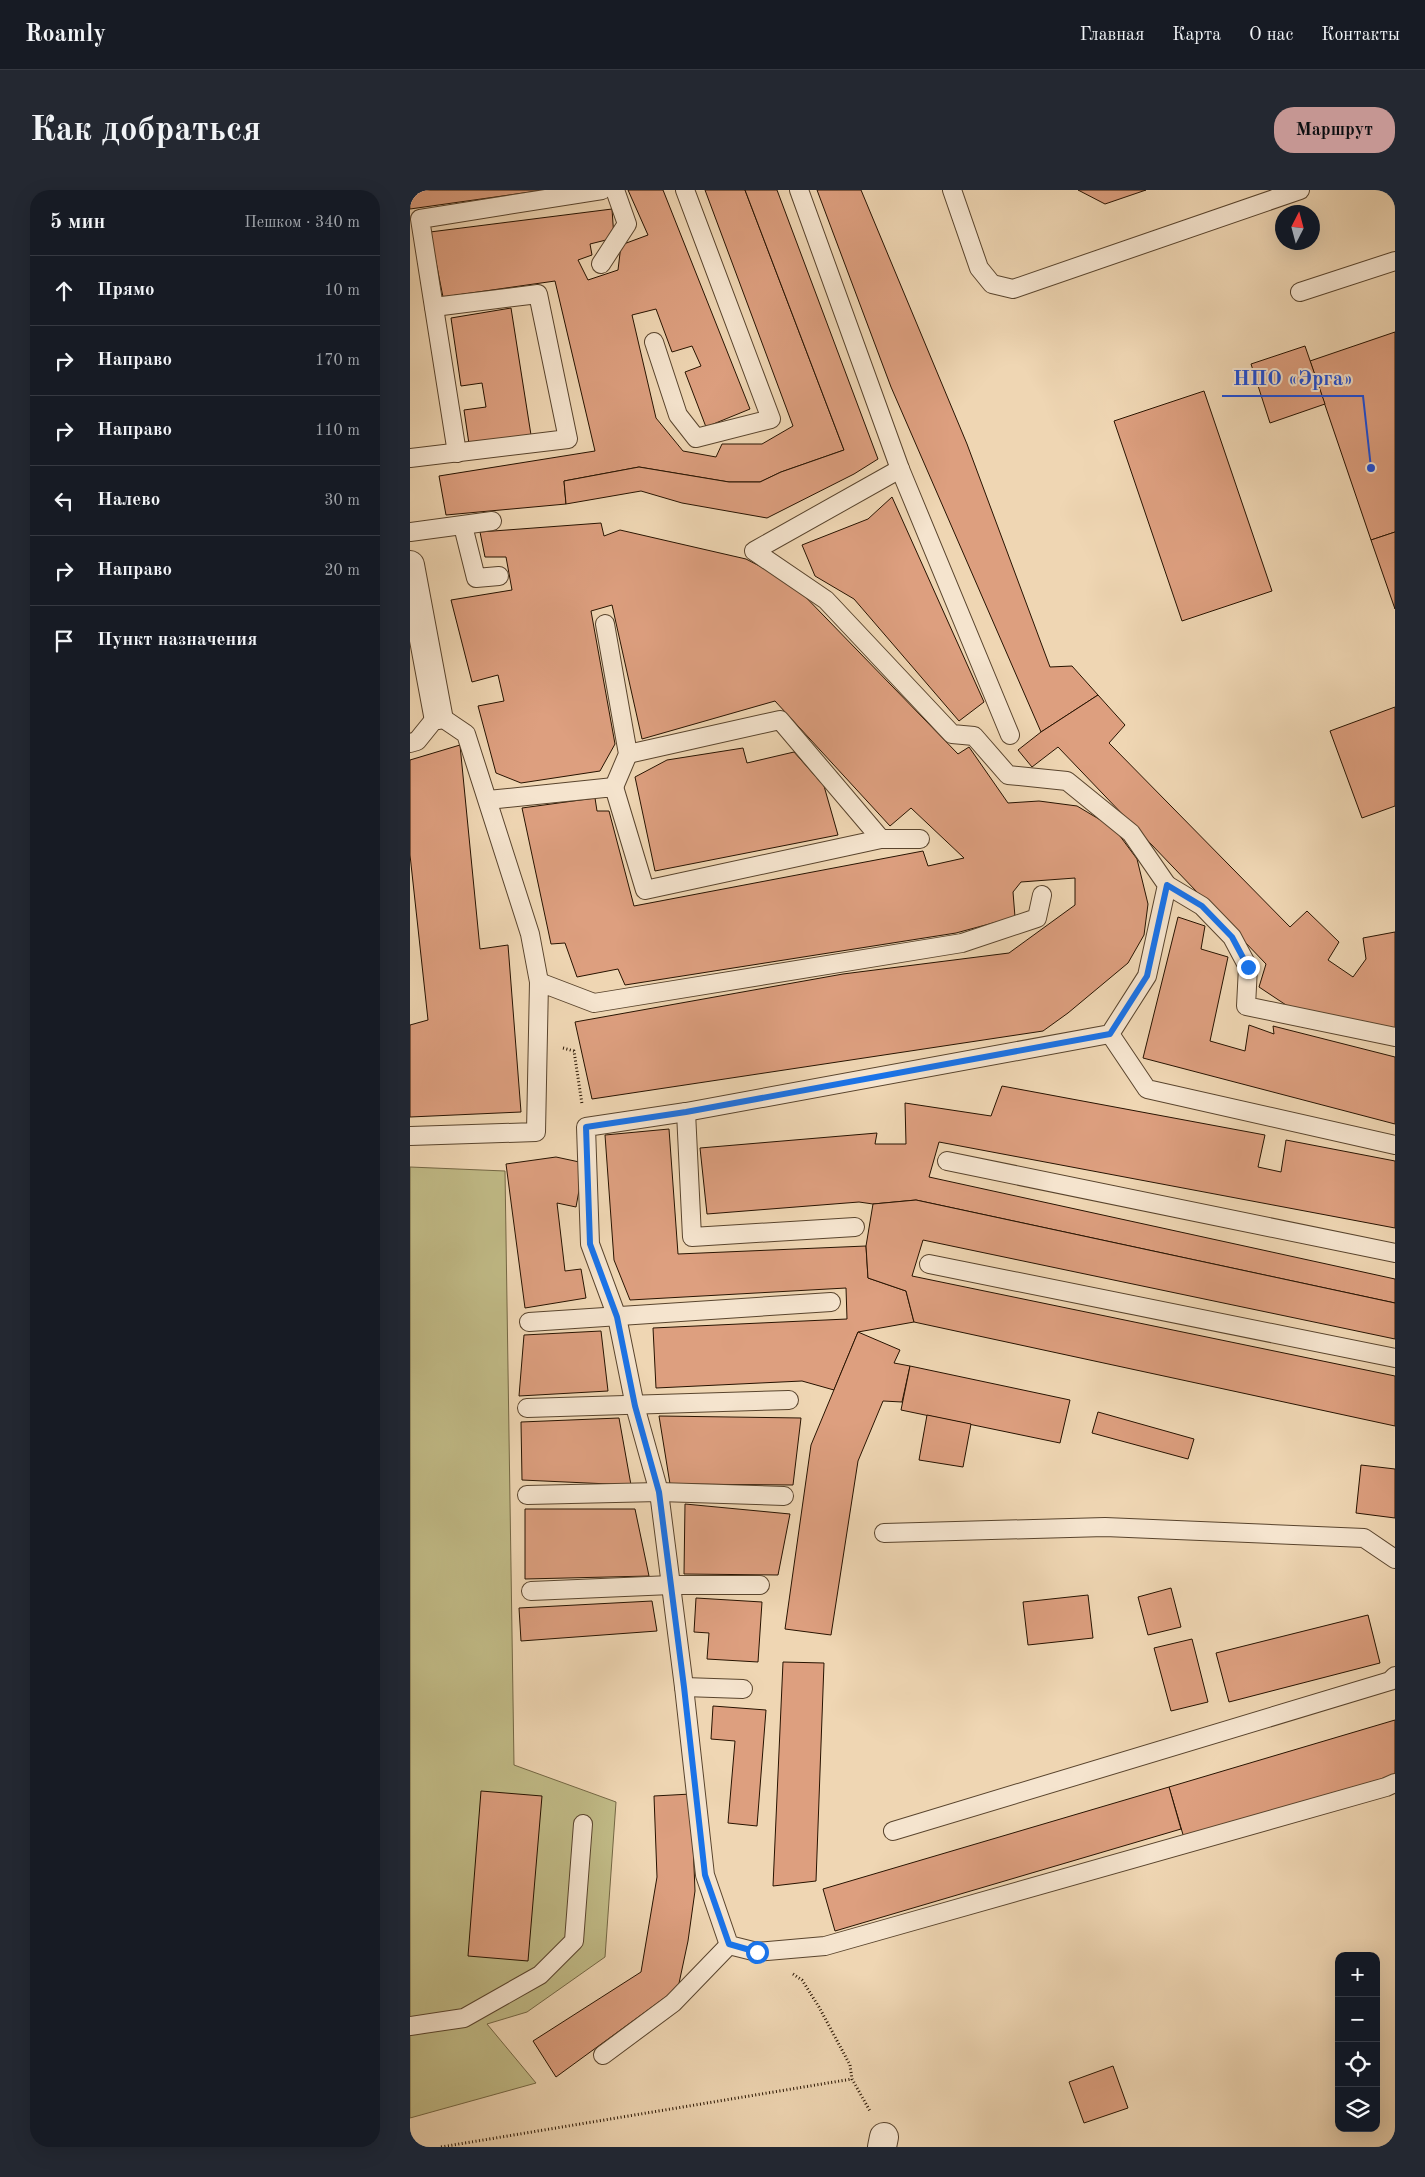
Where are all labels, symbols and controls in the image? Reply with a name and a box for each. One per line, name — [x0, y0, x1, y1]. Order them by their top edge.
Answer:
text: Roamly — [25, 23, 106, 47]
text: Главная — [1080, 26, 1144, 44]
text: Карта — [1172, 26, 1221, 44]
text: О нас — [1249, 26, 1293, 44]
text: Контакты — [1321, 26, 1400, 44]
button: Маршрут — [1274, 107, 1395, 153]
text: Как добраться — [30, 113, 261, 148]
north arrow — [1275, 205, 1320, 250]
text: 5 мин — [50, 212, 105, 233]
text: Пешком · 340 m — [244, 215, 360, 231]
icon: ahead — [50, 277, 78, 305]
text: Прямо — [97, 281, 155, 300]
text: 10 m — [324, 283, 360, 299]
icon: right — [50, 347, 78, 375]
text: Направо — [97, 351, 172, 370]
text: 170 m — [315, 353, 360, 369]
callout: НПО «Эрга» — [1222, 360, 1363, 396]
text: НПО «Эрга» — [1233, 369, 1353, 390]
icon: right — [50, 417, 78, 445]
text: Направо — [97, 421, 172, 440]
text: 110 m — [315, 423, 360, 439]
icon: left — [50, 487, 78, 515]
text: Налево — [97, 491, 160, 510]
text: 30 m — [324, 493, 360, 509]
icon: right — [50, 557, 78, 585]
text: Направо — [97, 561, 172, 580]
text: 20 m — [324, 563, 360, 579]
icon: arrive — [50, 627, 78, 655]
text: Пункт назначения — [97, 631, 257, 650]
route end — [1237, 956, 1260, 979]
route start — [746, 1941, 769, 1964]
map controls — [1335, 1952, 1380, 2132]
button: + — [1335, 1952, 1380, 1997]
button: − — [1335, 1997, 1380, 2042]
button: locate — [1335, 2042, 1380, 2087]
button: layers — [1335, 2087, 1380, 2132]

